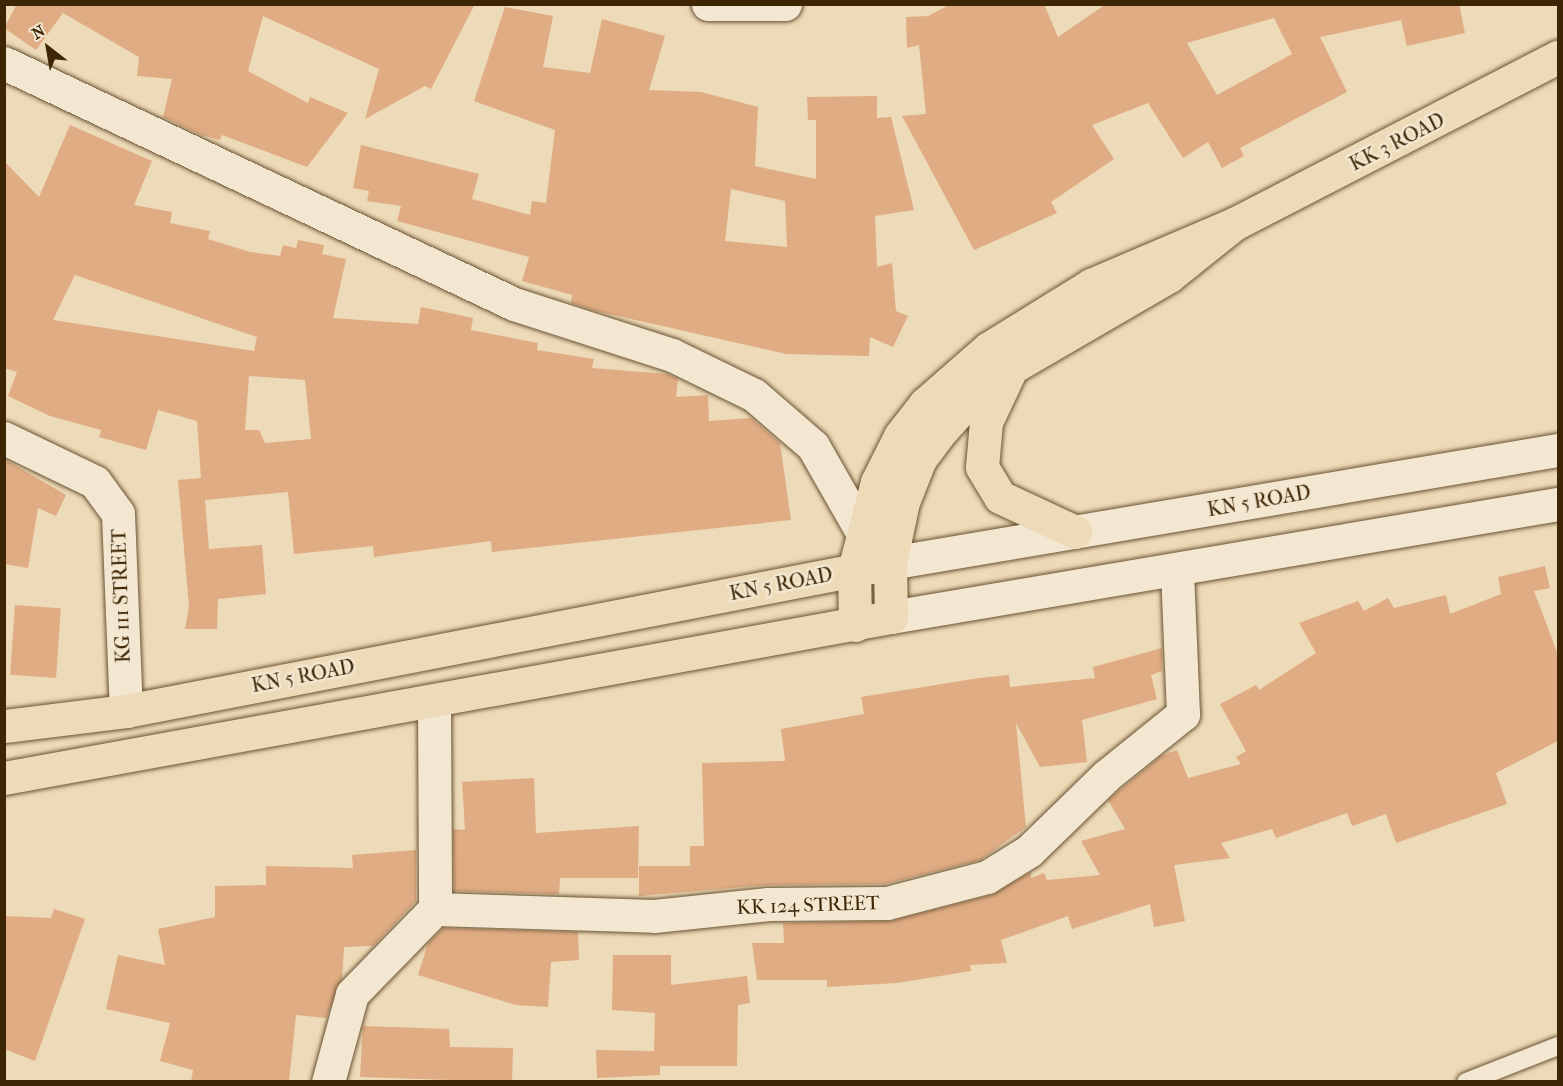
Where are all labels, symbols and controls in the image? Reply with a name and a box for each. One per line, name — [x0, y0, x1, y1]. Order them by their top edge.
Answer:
north arrow — [18, 18, 78, 78]
text: N — [28, 21, 49, 43]
street label: KK 3 ROAD — [1345, 108, 1449, 176]
street label: KN 5 ROAD — [1205, 480, 1313, 522]
street label: KG 111 STREET — [107, 529, 135, 663]
street label: KN 5 ROAD — [727, 562, 835, 606]
street label: KN 5 ROAD — [249, 654, 357, 698]
street label: KK 124 STREET — [736, 891, 880, 919]

